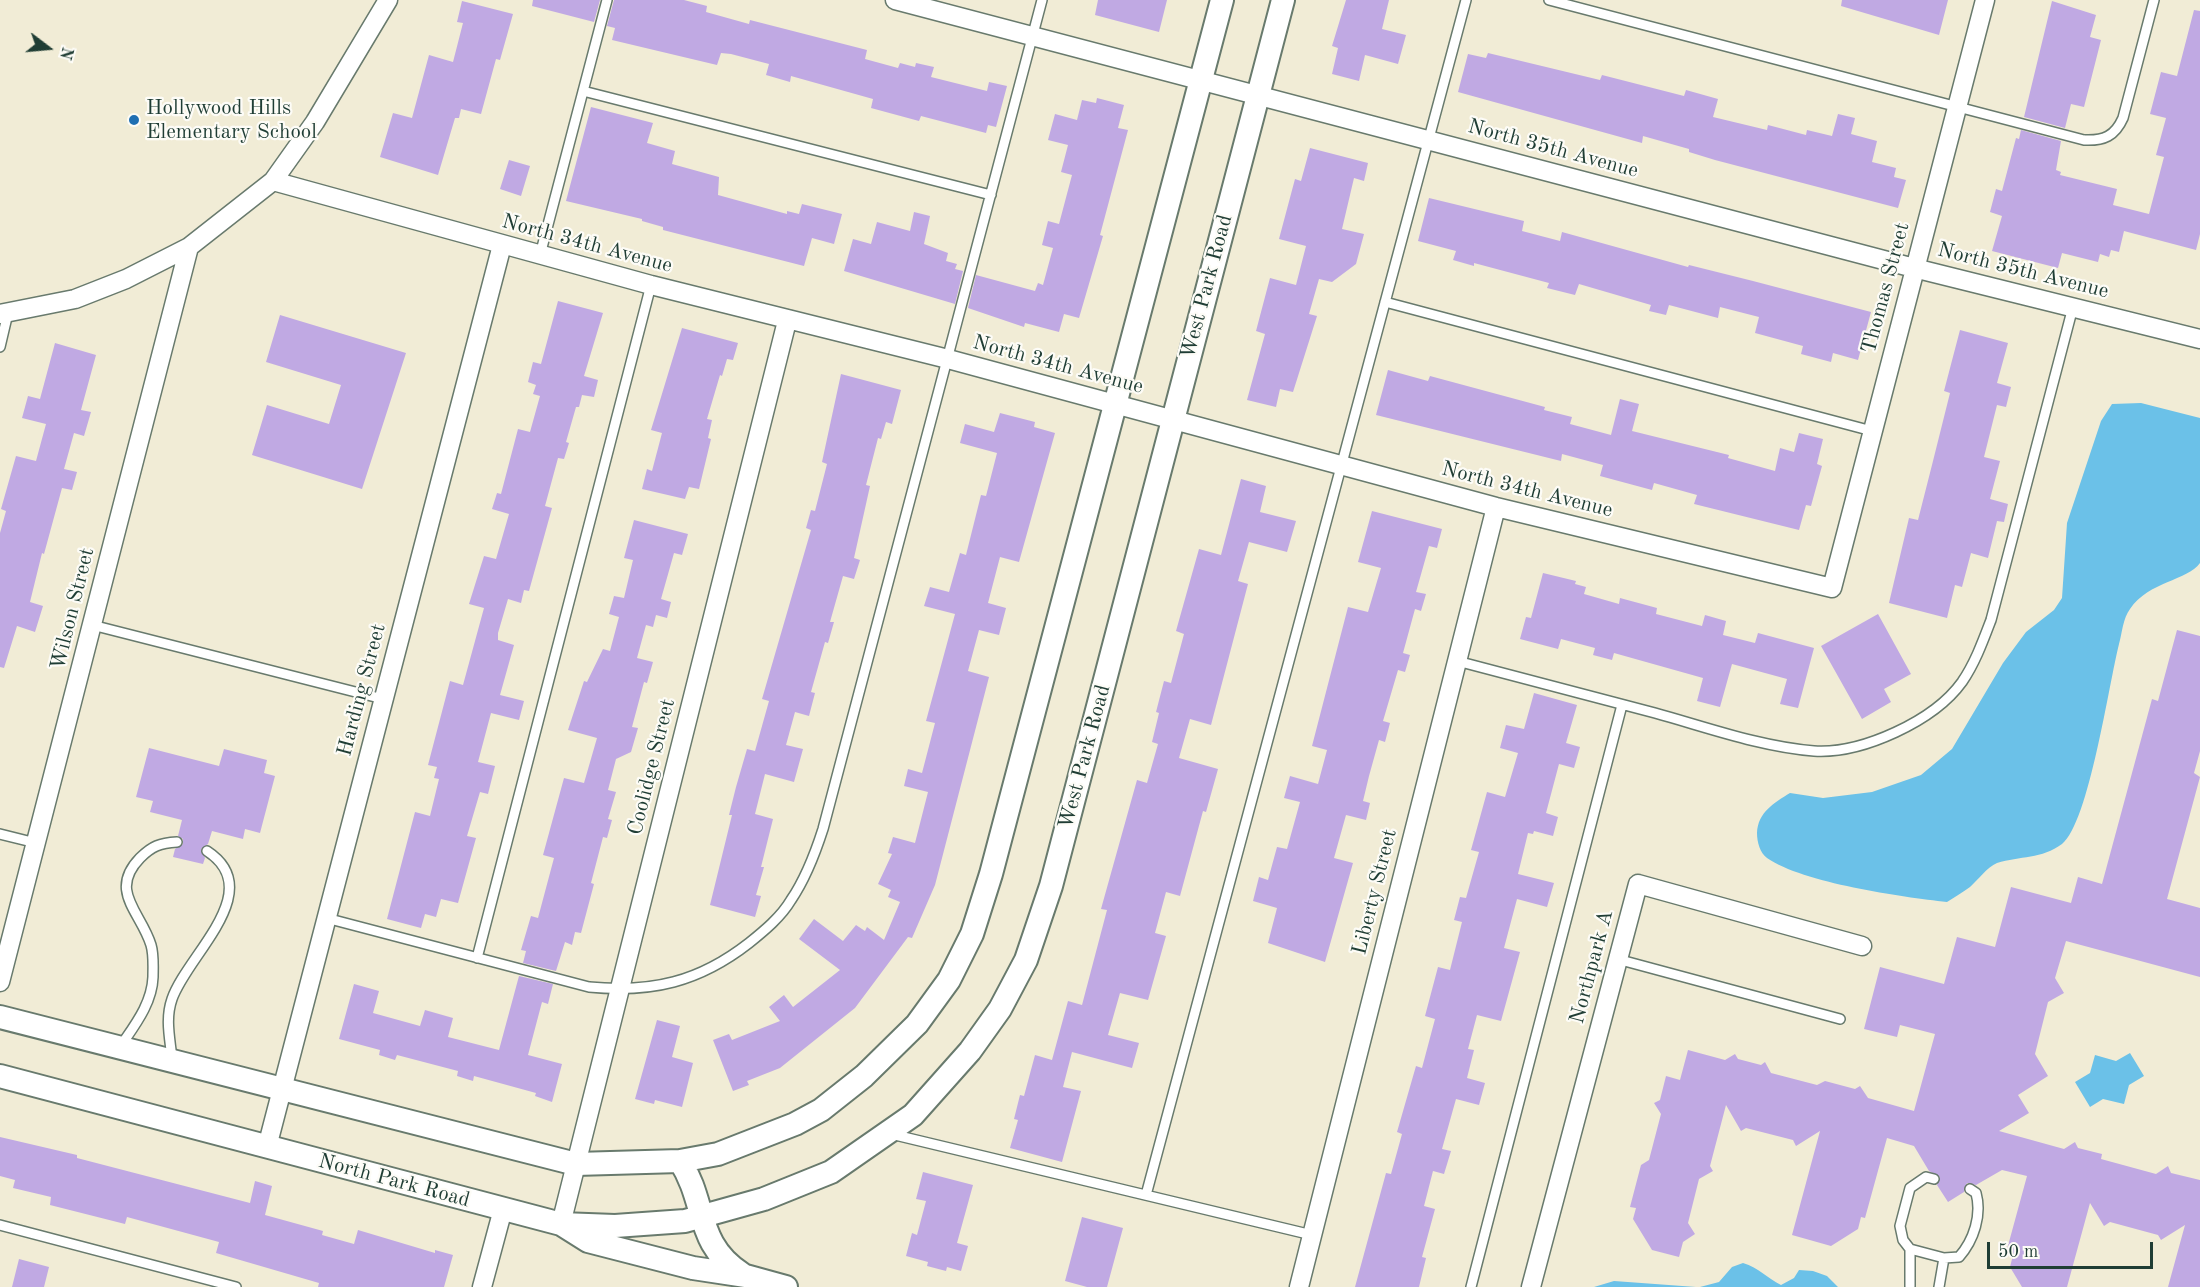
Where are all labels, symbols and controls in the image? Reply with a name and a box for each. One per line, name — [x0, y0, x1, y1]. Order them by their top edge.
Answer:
north arrow — [18, 18, 78, 78]
text: N — [56, 45, 75, 61]
place label: Hollywood Hills Elementary School — [146, 95, 317, 145]
marker: Hollywood Hills Elementary School — [127, 113, 141, 127]
street label: North 35th Avenue — [1465, 114, 1641, 184]
street label: North 34th Avenue — [499, 209, 675, 279]
street label: West Park Road — [1176, 212, 1238, 362]
street label: Thomas Street — [1856, 220, 1916, 356]
street label: North 35th Avenue — [1935, 238, 2111, 304]
street label: North 34th Avenue — [970, 330, 1146, 400]
street label: North 34th Avenue — [1439, 457, 1615, 523]
street label: Wilson Street — [46, 545, 100, 673]
street label: Harding Street — [332, 621, 392, 759]
street label: West Park Road — [1054, 682, 1116, 832]
street label: Coolidge Street — [623, 696, 681, 838]
street label: Liberty Street — [1347, 826, 1403, 958]
street label: Northpark A — [1565, 907, 1619, 1027]
street label: North Park Road — [316, 1149, 472, 1213]
scale bar — [1990, 1230, 2156, 1268]
text: 50 m — [1998, 1243, 2038, 1261]

